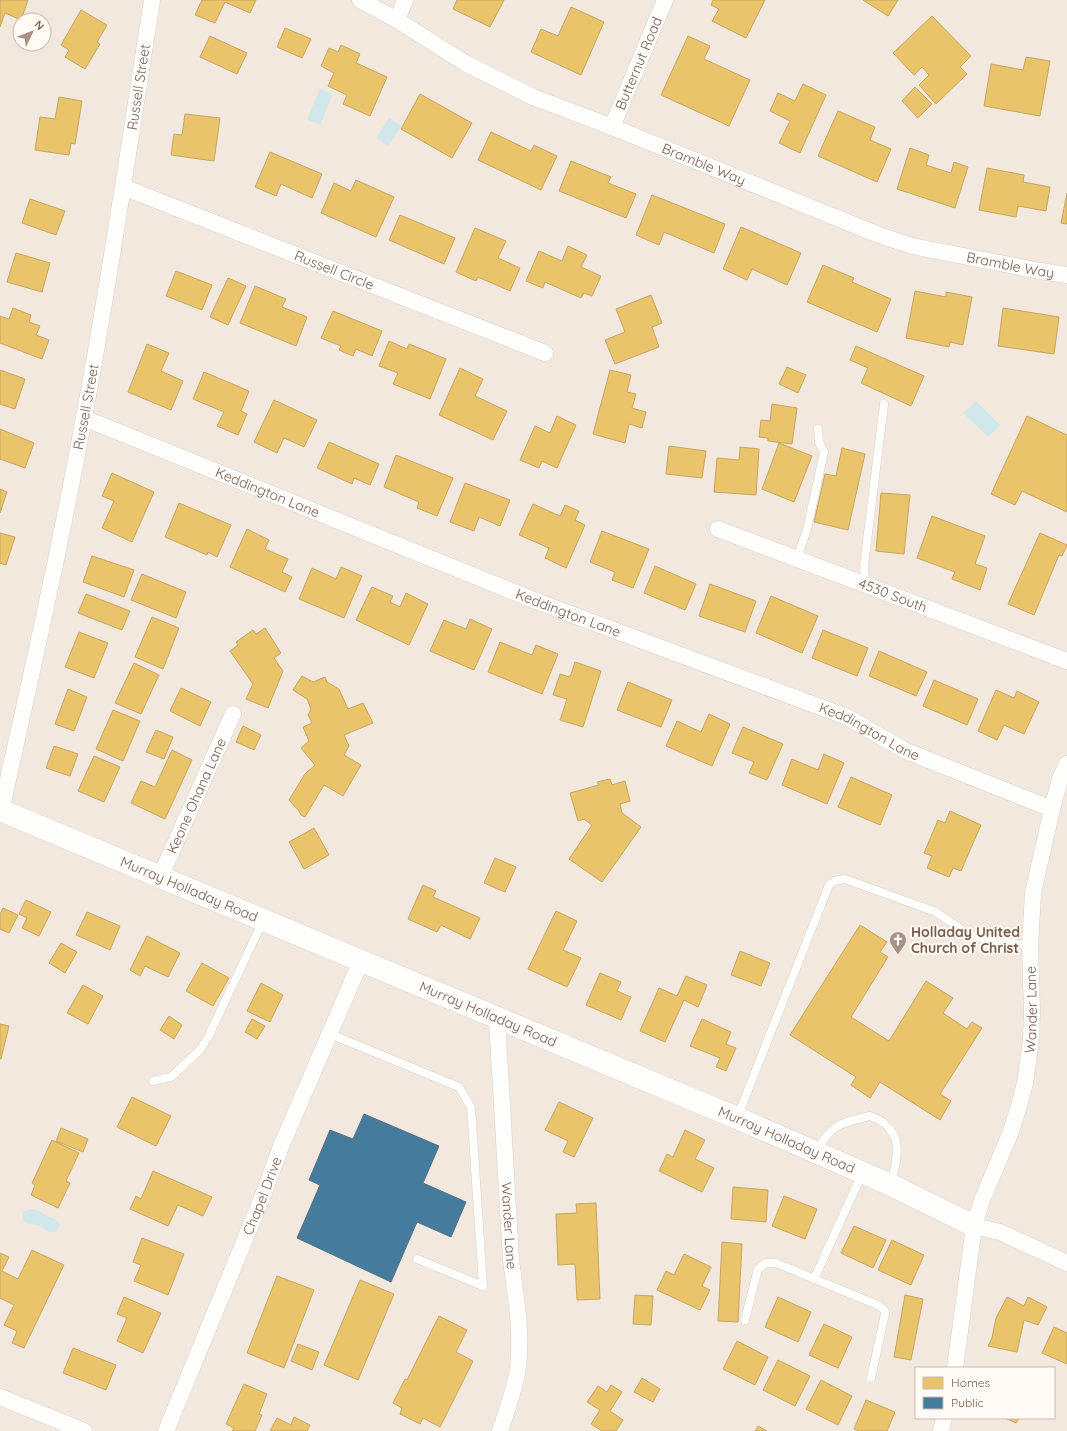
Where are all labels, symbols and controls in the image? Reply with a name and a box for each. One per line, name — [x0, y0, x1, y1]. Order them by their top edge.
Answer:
north arrow — [12, 12, 52, 52]
street label: Butternut Road — [611, 14, 666, 113]
text: N — [31, 17, 47, 33]
street label: Russell Street — [123, 43, 154, 131]
street label: Bramble Way — [659, 139, 748, 189]
street label: Russell Circle — [292, 246, 377, 294]
street label: Bramble Way — [965, 248, 1055, 282]
street label: Russell Street — [69, 362, 103, 451]
street label: Keddington Lane — [213, 463, 322, 521]
street label: 4530 South — [856, 574, 930, 616]
street label: Keddington Lane — [513, 585, 623, 641]
street label: Keddington Lane — [817, 698, 922, 764]
street label: Keone Ohana Lane — [163, 735, 230, 856]
street label: Murray Holladay Road — [118, 852, 261, 926]
place label: Holladay United Church of Christ — [911, 923, 1020, 957]
church icon: Holladay United Church of Christ — [888, 930, 908, 955]
street label: Wander Lane — [1020, 966, 1041, 1055]
street label: Murray Holladay Road — [417, 977, 560, 1051]
street label: Murray Holladay Road — [716, 1102, 858, 1177]
street label: Chapel Drive — [239, 1154, 286, 1238]
street label: Wander Lane — [497, 1181, 521, 1271]
legend — [915, 1367, 1055, 1419]
text: Homes — [951, 1375, 991, 1390]
text: Public — [951, 1395, 984, 1410]

